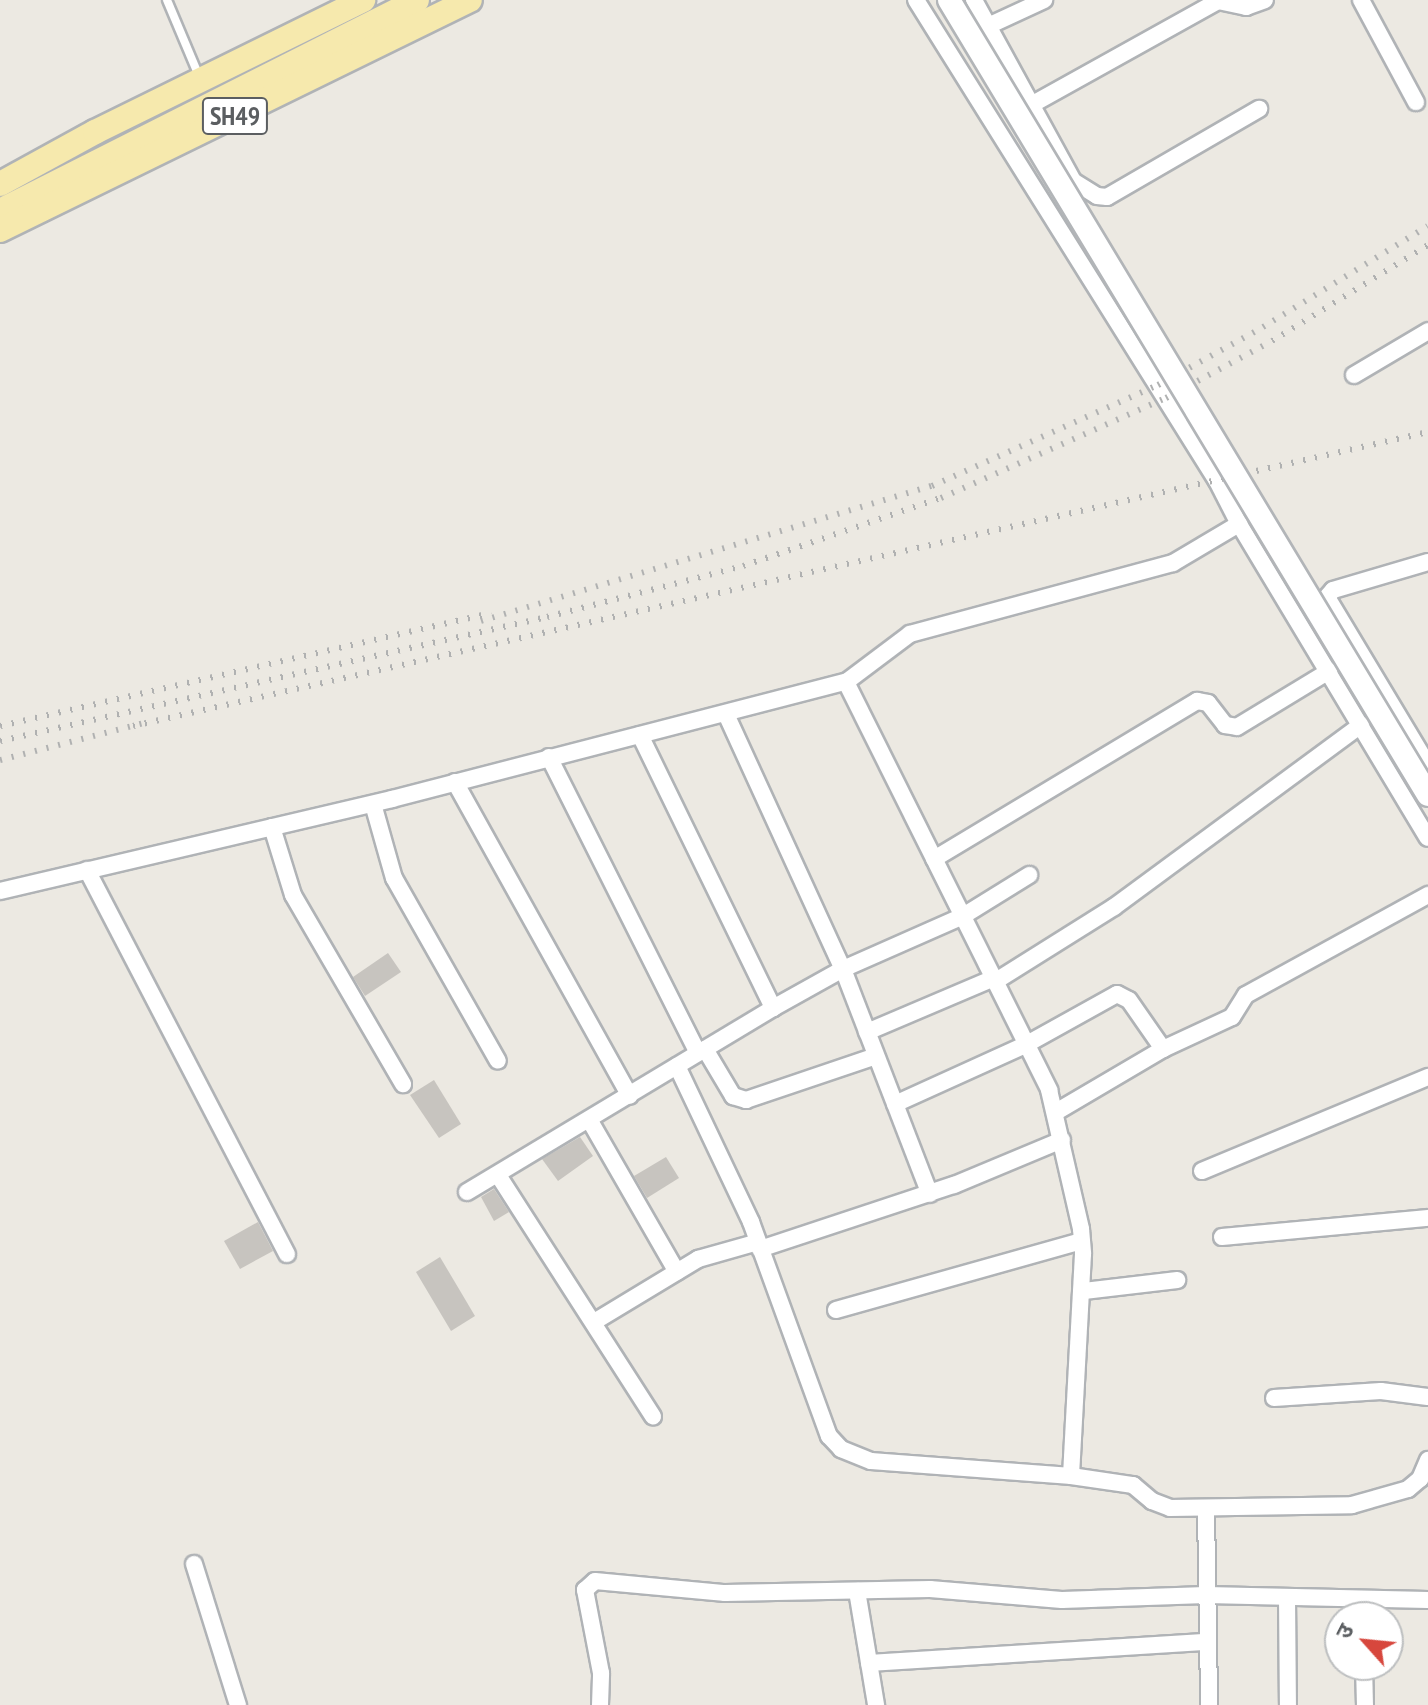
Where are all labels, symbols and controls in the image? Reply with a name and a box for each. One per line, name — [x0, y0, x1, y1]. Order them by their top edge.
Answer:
road number: SH49 — [201, 94, 269, 138]
north arrow — [1324, 1601, 1404, 1681]
text: उ — [1329, 1619, 1360, 1643]

